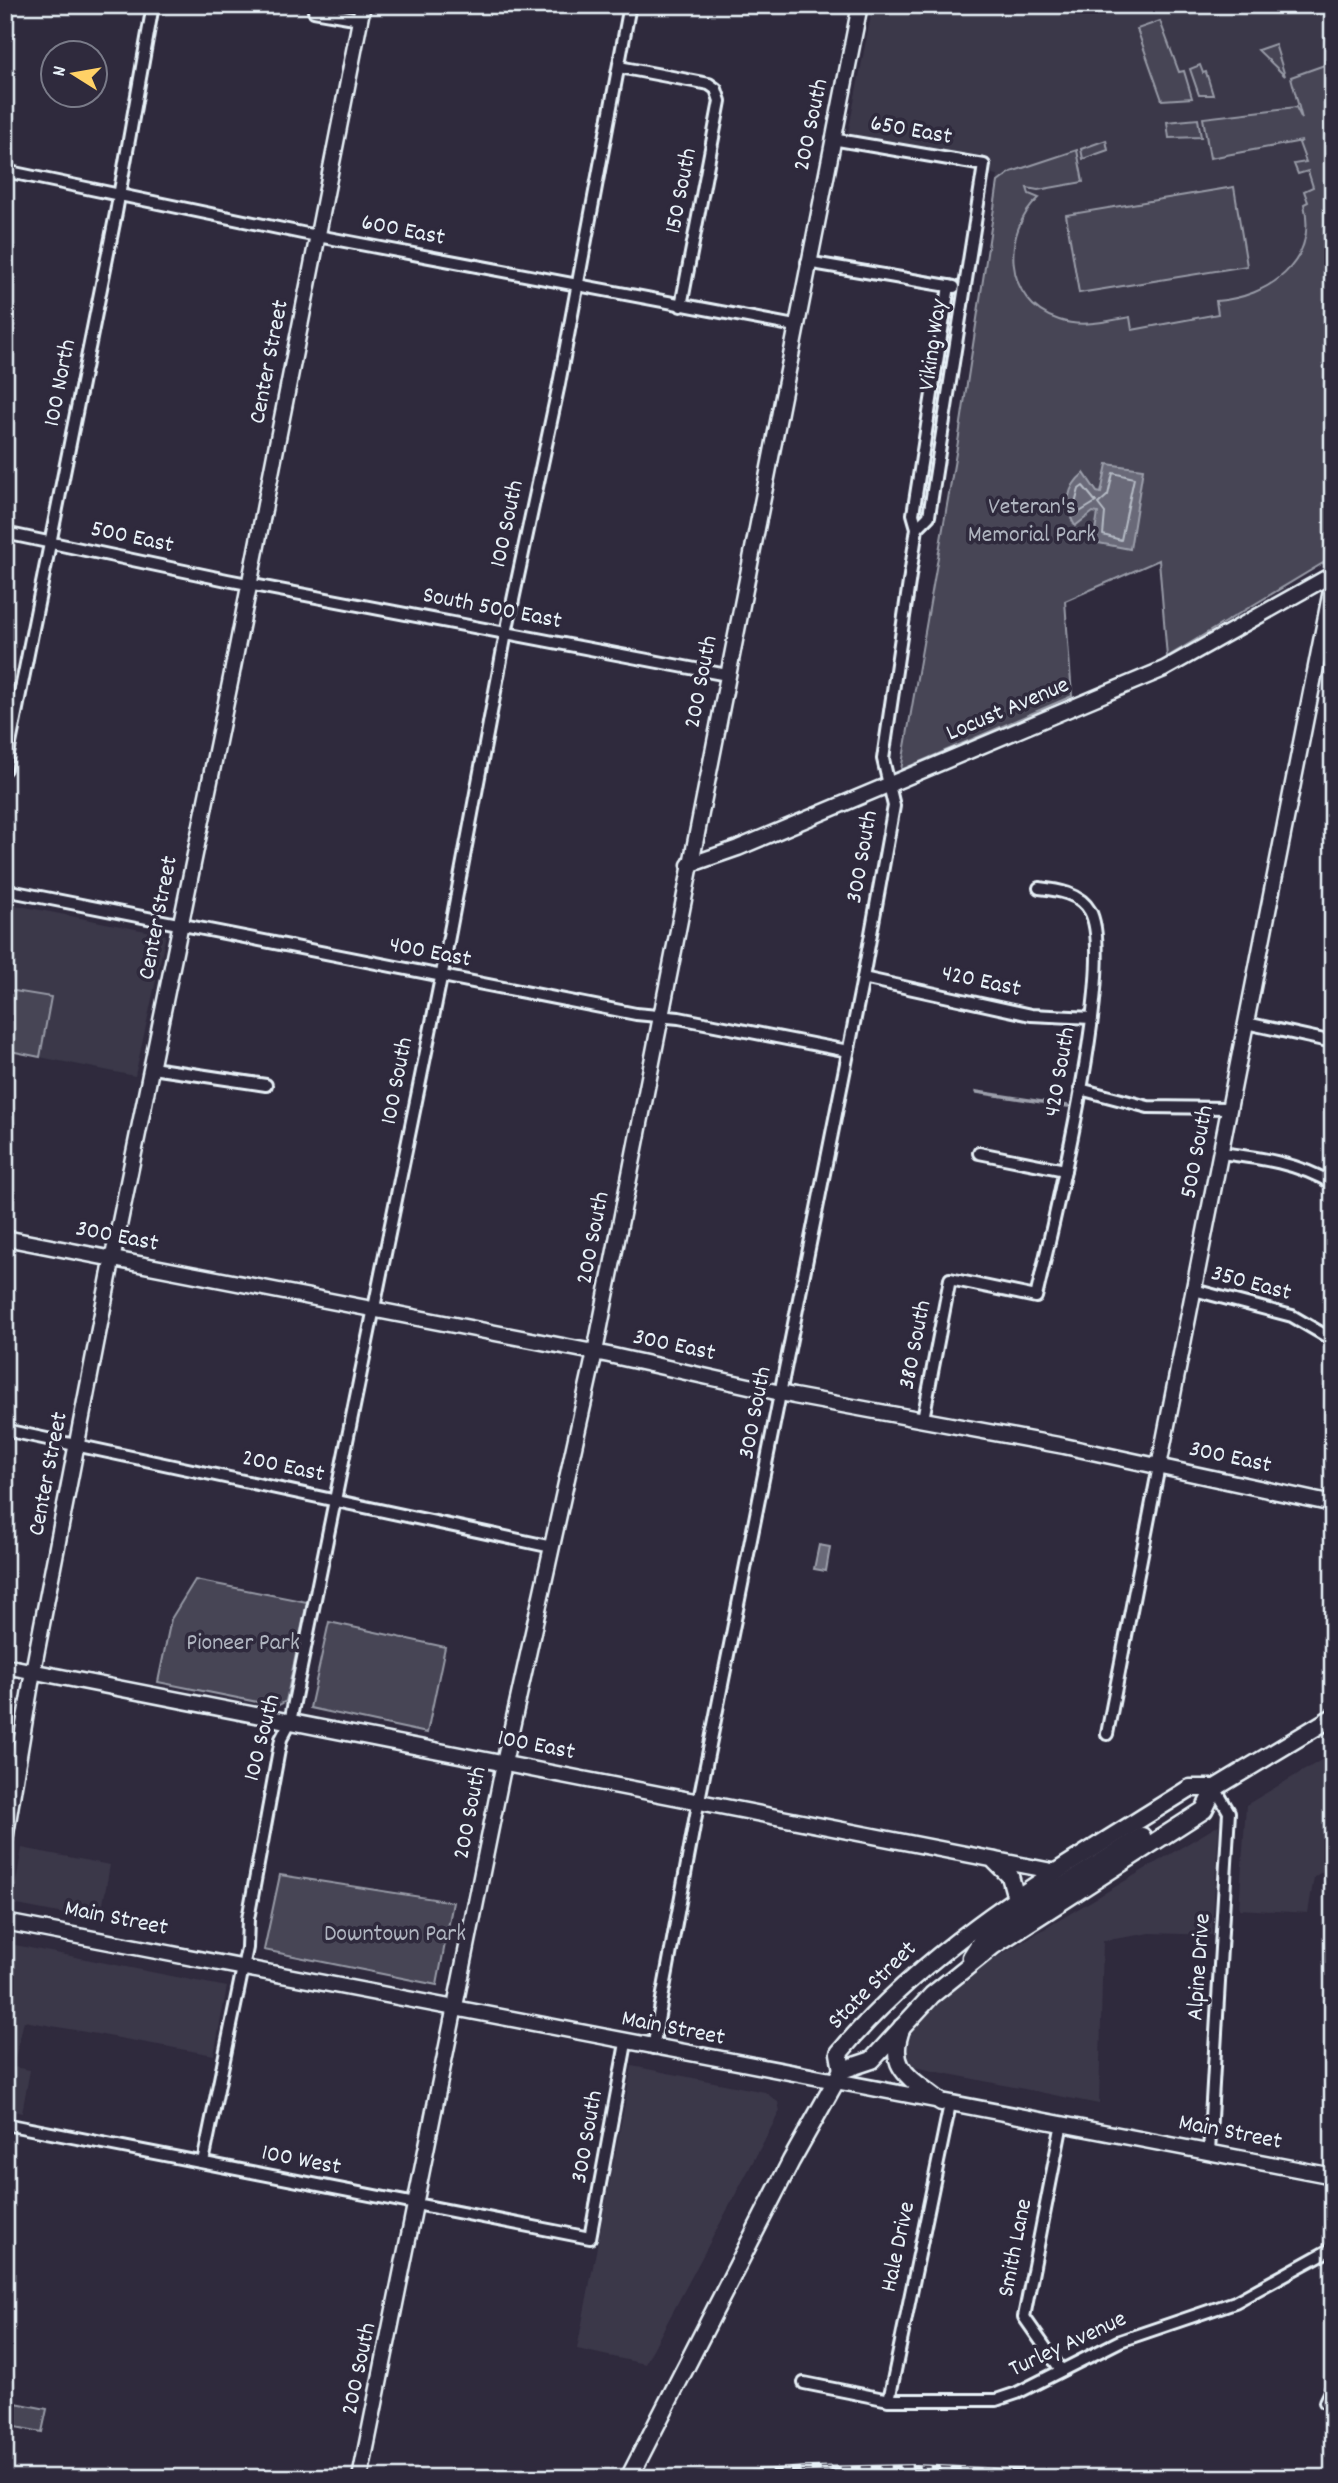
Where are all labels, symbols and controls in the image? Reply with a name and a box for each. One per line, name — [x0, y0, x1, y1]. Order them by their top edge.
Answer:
north arrow — [38, 38, 108, 108]
text: N — [47, 64, 75, 79]
street label: 200 South — [786, 76, 838, 174]
street label: 650 East — [867, 107, 955, 155]
street label: 150 South — [657, 145, 707, 237]
street label: 600 East — [358, 206, 448, 256]
street label: Viking Way — [911, 296, 957, 393]
street label: Center Street — [241, 297, 299, 427]
street label: 100 North — [36, 336, 86, 430]
street label: 100 South — [482, 477, 534, 571]
park label: Veteran's Memorial Park — [968, 491, 1096, 553]
street label: 500 East — [87, 513, 177, 563]
street label: South 500 East — [420, 579, 565, 639]
street label: 200 South — [676, 633, 728, 731]
street label: Locust Avenue — [941, 669, 1075, 751]
street label: 300 South — [838, 808, 888, 906]
street label: Center Street — [130, 853, 188, 983]
street label: 400 East — [386, 928, 474, 978]
street label: 420 East — [938, 957, 1024, 1007]
street label: 420 South — [1036, 1024, 1086, 1120]
street label: 100 South — [373, 1034, 423, 1128]
street label: 500 South — [1172, 1103, 1224, 1201]
street label: 200 South — [568, 1189, 620, 1287]
street label: 300 East — [73, 1212, 161, 1262]
street label: 350 East — [1207, 1257, 1295, 1311]
street label: 380 South — [891, 1297, 941, 1393]
street label: 300 East — [630, 1321, 718, 1371]
street label: 300 South — [730, 1364, 782, 1462]
street label: Center Street — [20, 1409, 78, 1539]
street label: 300 East — [1186, 1433, 1274, 1483]
street label: 200 East — [239, 1442, 327, 1492]
park label: Pioneer Park — [186, 1627, 300, 1661]
street label: 100 South — [236, 1691, 290, 1785]
street label: 100 East — [494, 1722, 578, 1770]
street label: 200 South — [445, 1764, 497, 1862]
street label: Main Street — [61, 1892, 171, 1946]
street label: Alpine Drive — [1179, 1912, 1221, 2022]
park label: Downtown Park — [324, 1918, 466, 1952]
street label: State Street — [821, 1934, 925, 2038]
street label: Main Street — [618, 2002, 728, 2056]
street label: 300 South — [563, 2088, 613, 2186]
street label: Main Street — [1175, 2106, 1285, 2160]
street label: 100 West — [258, 2137, 344, 2185]
street label: Smith Lane — [990, 2196, 1042, 2300]
street label: Hale Drive — [873, 2199, 925, 2295]
street label: Turley Avenue — [1004, 2303, 1132, 2387]
street label: 200 South — [334, 2320, 386, 2418]

